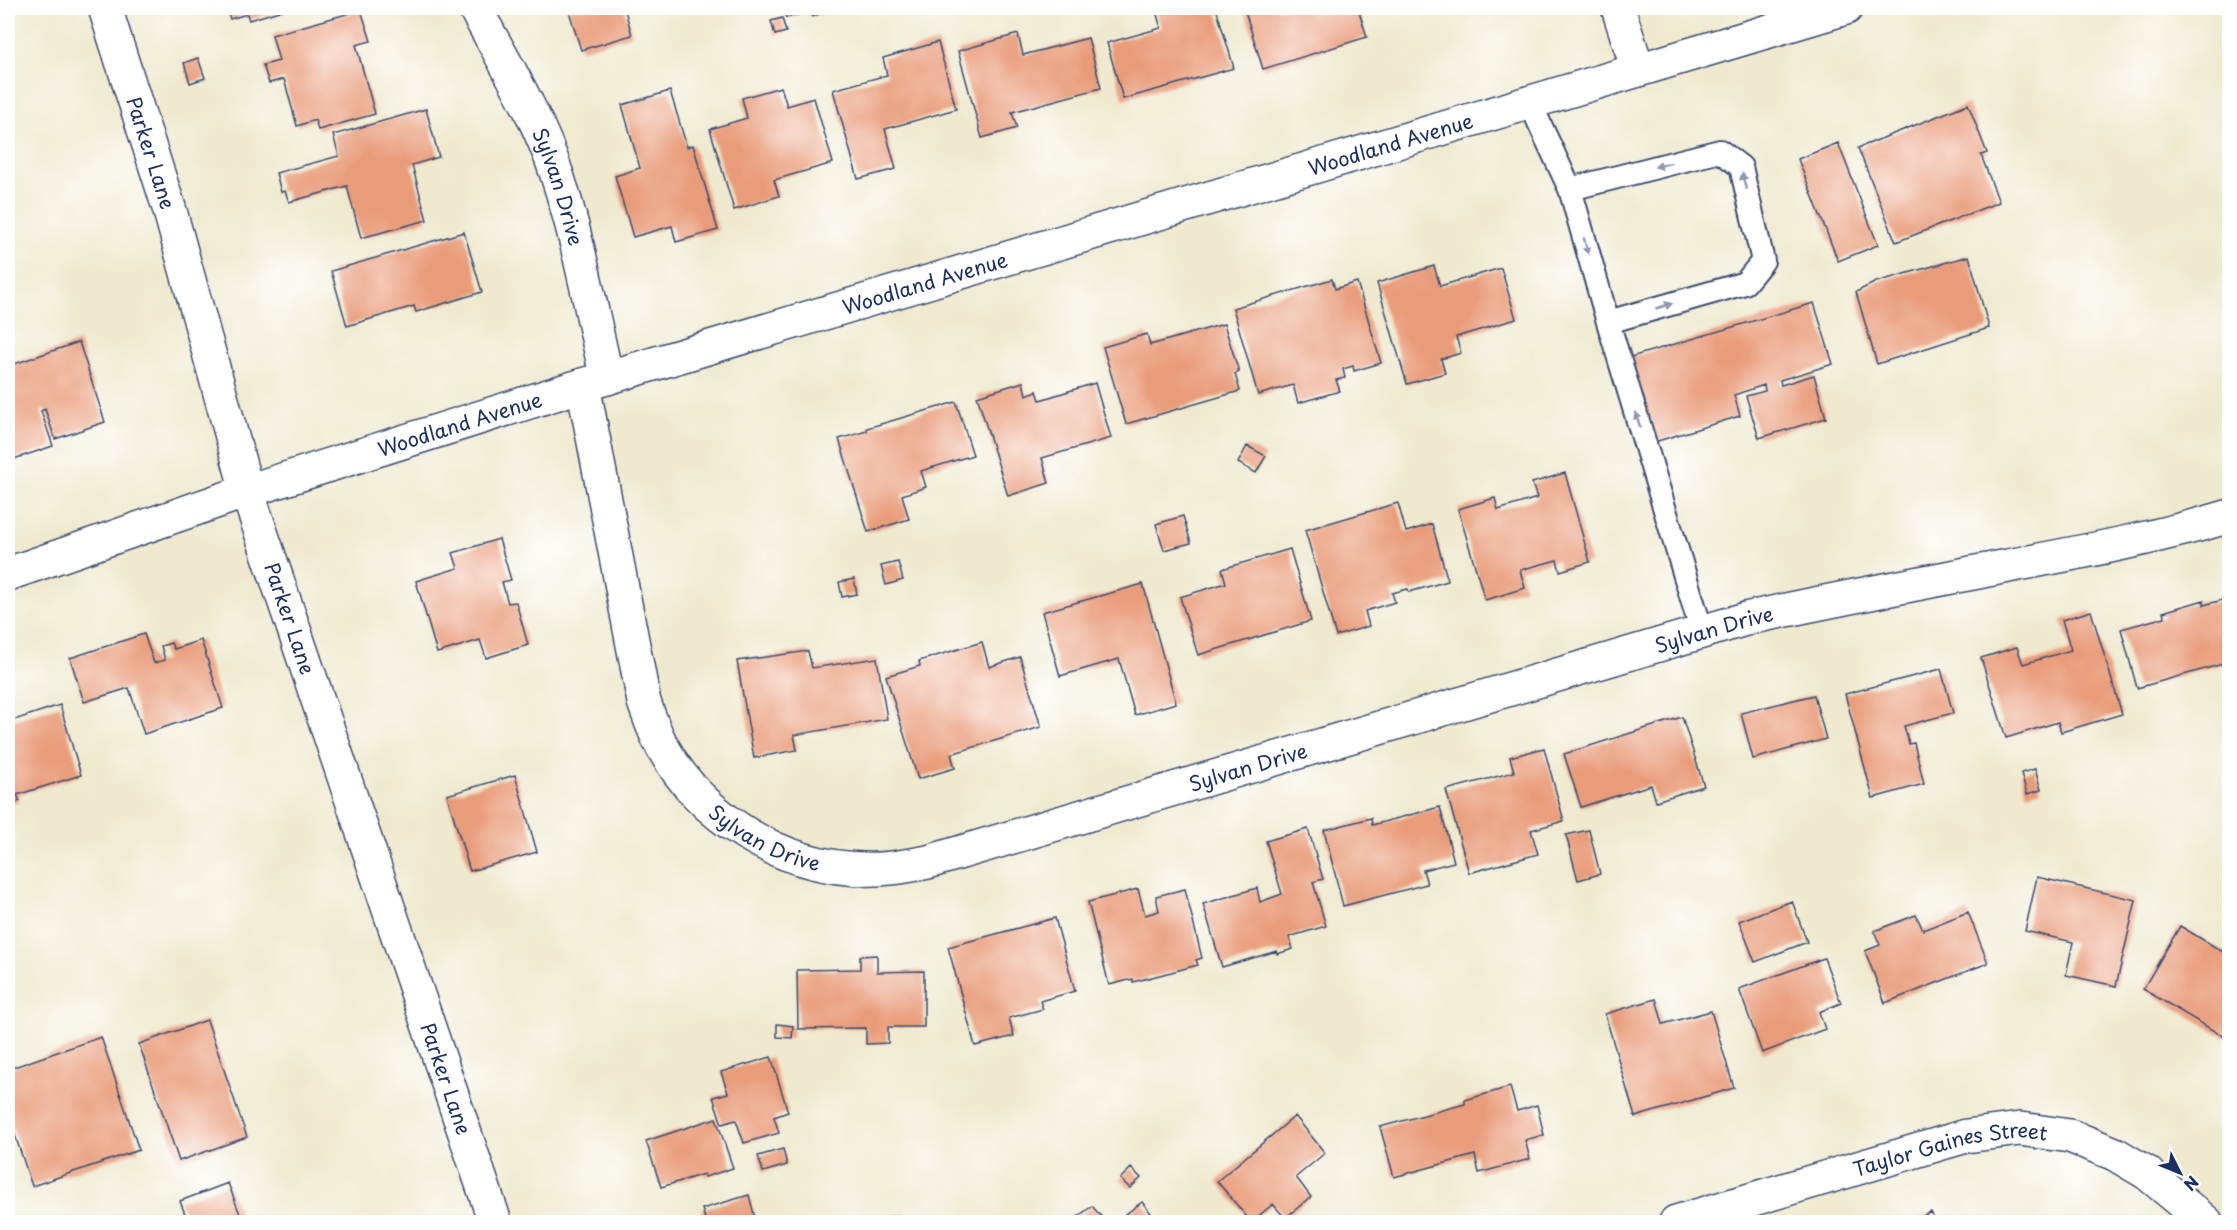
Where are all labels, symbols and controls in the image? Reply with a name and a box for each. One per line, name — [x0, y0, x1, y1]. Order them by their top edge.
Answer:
street label: Parker Lane — [119, 93, 183, 213]
street label: Woodland Avenue — [1304, 105, 1477, 183]
street label: Sylvan Drive — [525, 123, 591, 249]
one-way arrow — [1654, 161, 1672, 171]
one-way arrow — [1739, 171, 1748, 190]
one-way arrow — [1582, 237, 1591, 255]
street label: Woodland Avenue — [839, 244, 1011, 322]
one-way arrow — [1655, 301, 1673, 310]
street label: Woodland Avenue — [374, 384, 546, 464]
one-way arrow — [1633, 411, 1643, 429]
street label: Parker Lane — [257, 558, 323, 678]
street label: Sylvan Drive — [1651, 598, 1776, 660]
street label: Sylvan Drive — [1185, 735, 1311, 799]
street label: Sylvan Drive — [703, 797, 823, 878]
street label: Parker Lane — [413, 1019, 479, 1138]
street label: Taylor Gaines Street — [1849, 1114, 2050, 1184]
north arrow — [2150, 1143, 2210, 1203]
text: N — [2179, 1171, 2205, 1197]

